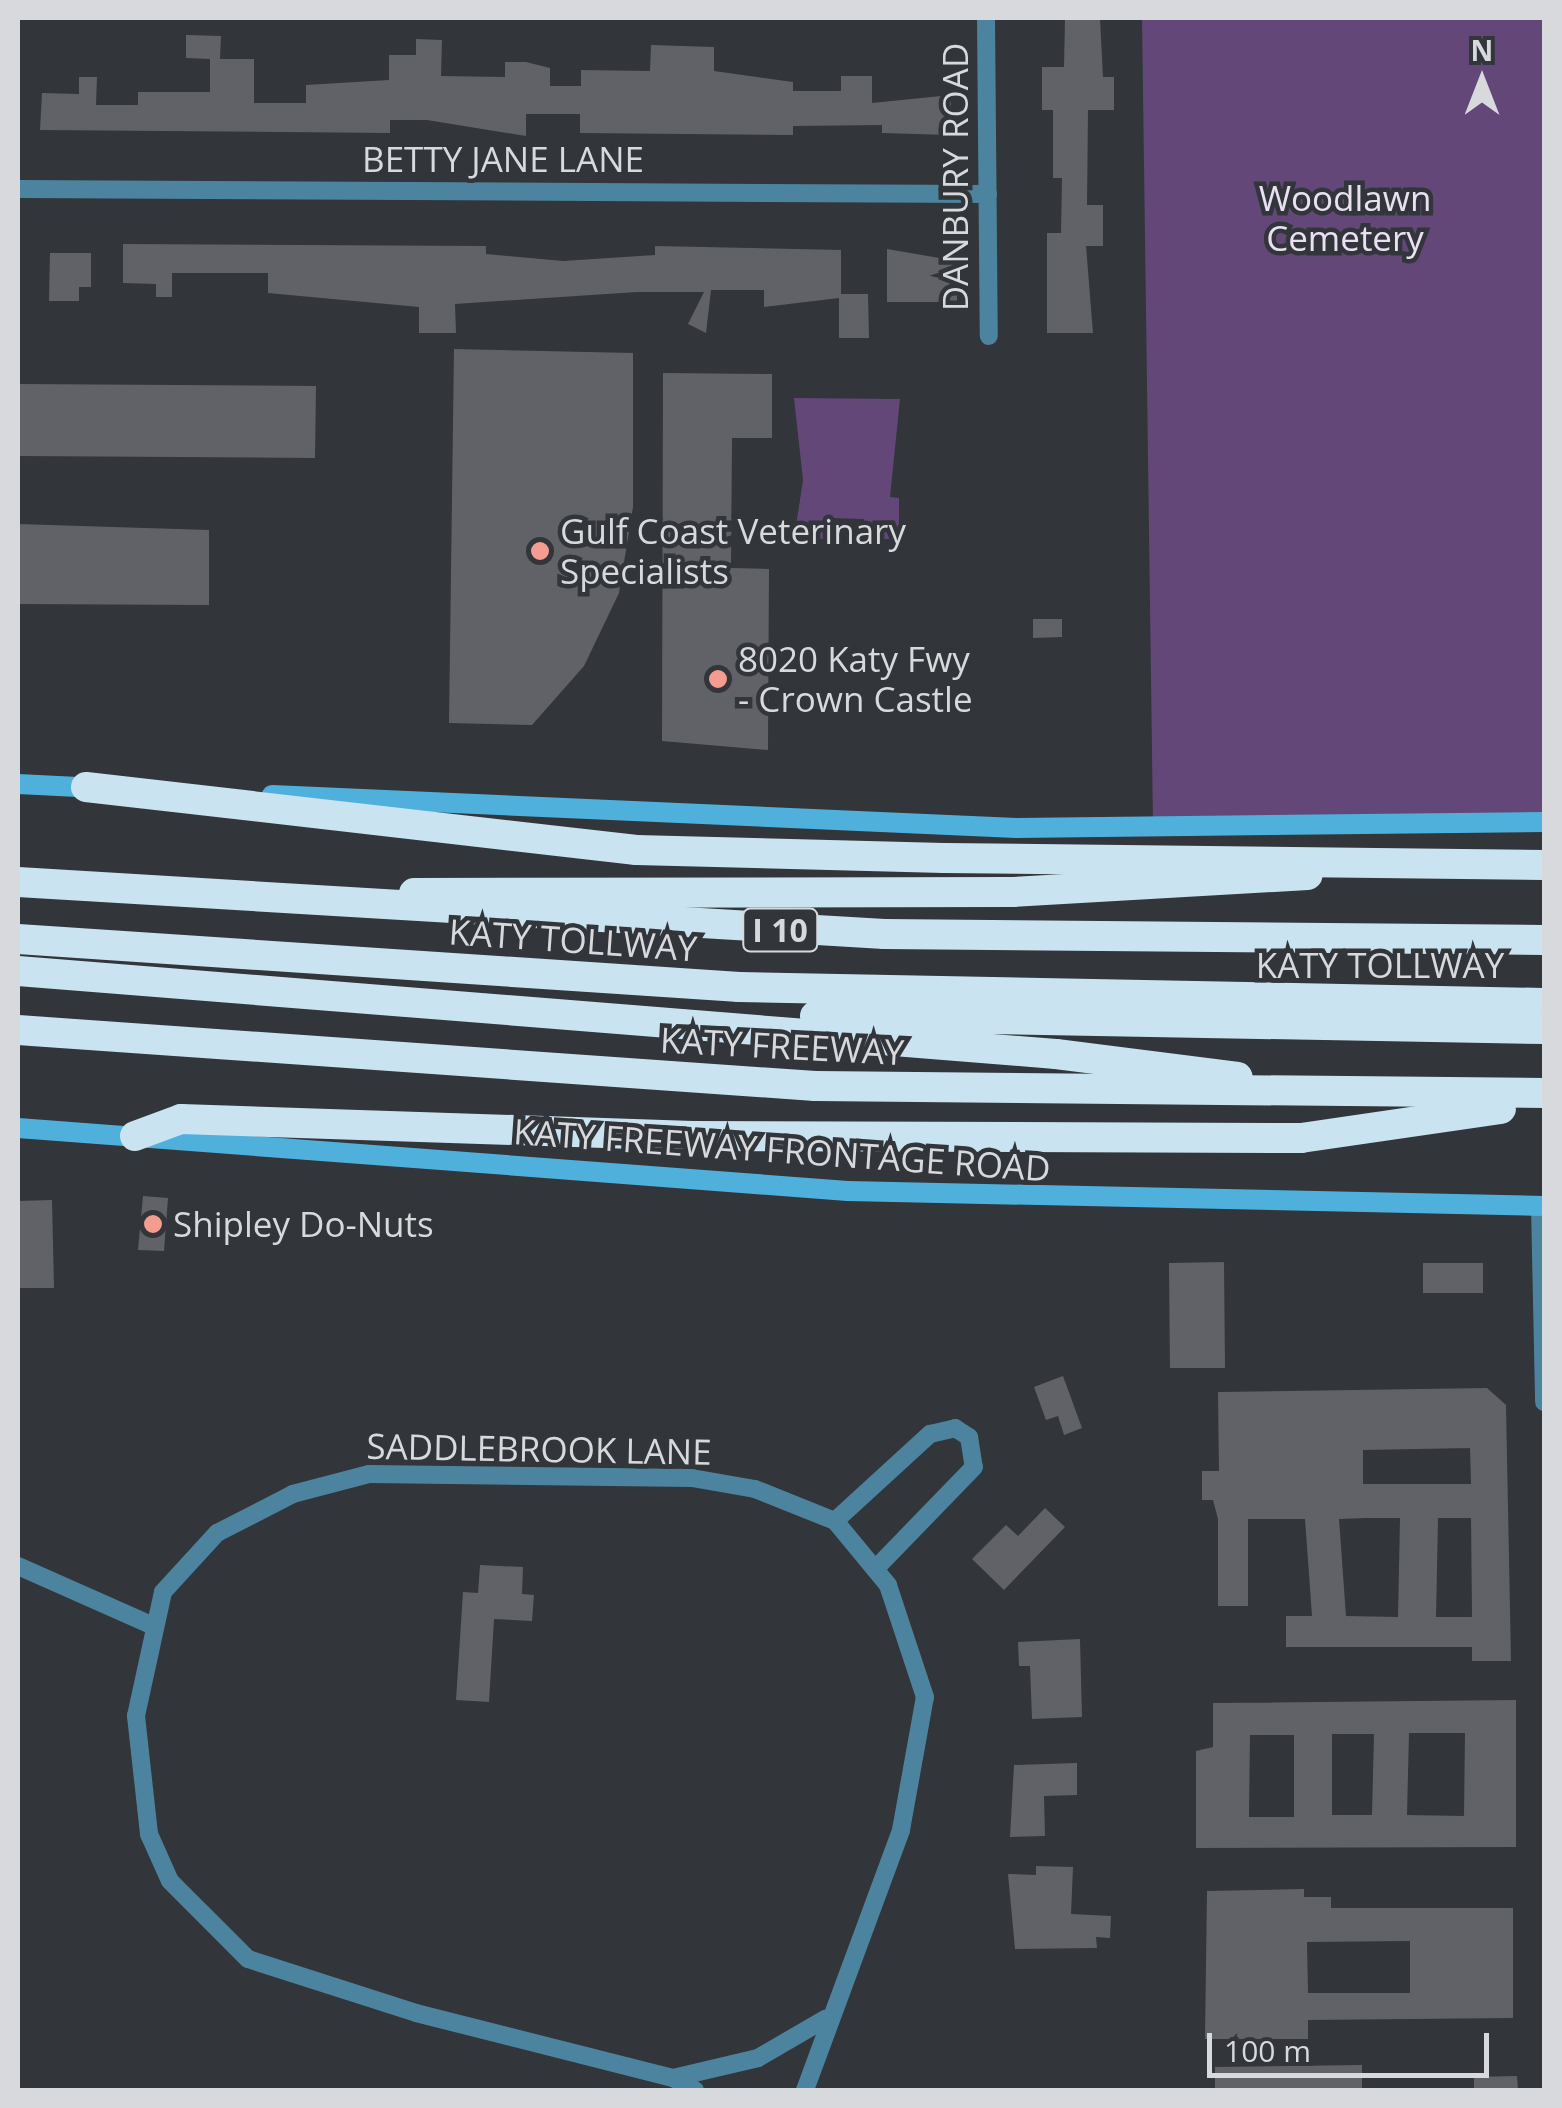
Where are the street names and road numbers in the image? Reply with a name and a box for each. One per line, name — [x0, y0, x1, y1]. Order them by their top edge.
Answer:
street label: DANBURY ROAD — [934, 43, 976, 311]
street label: BETTY JANE LANE — [362, 138, 644, 180]
road number: I 10 — [740, 903, 820, 957]
street label: KATY TOLLWAY — [448, 910, 698, 970]
street label: KATY TOLLWAY — [1256, 944, 1504, 986]
street label: KATY FREEWAY — [659, 1019, 905, 1073]
street label: KATY FREEWAY FRONTAGE ROAD — [512, 1110, 1052, 1190]
street label: SADDLEBROOK LANE — [366, 1425, 712, 1473]

